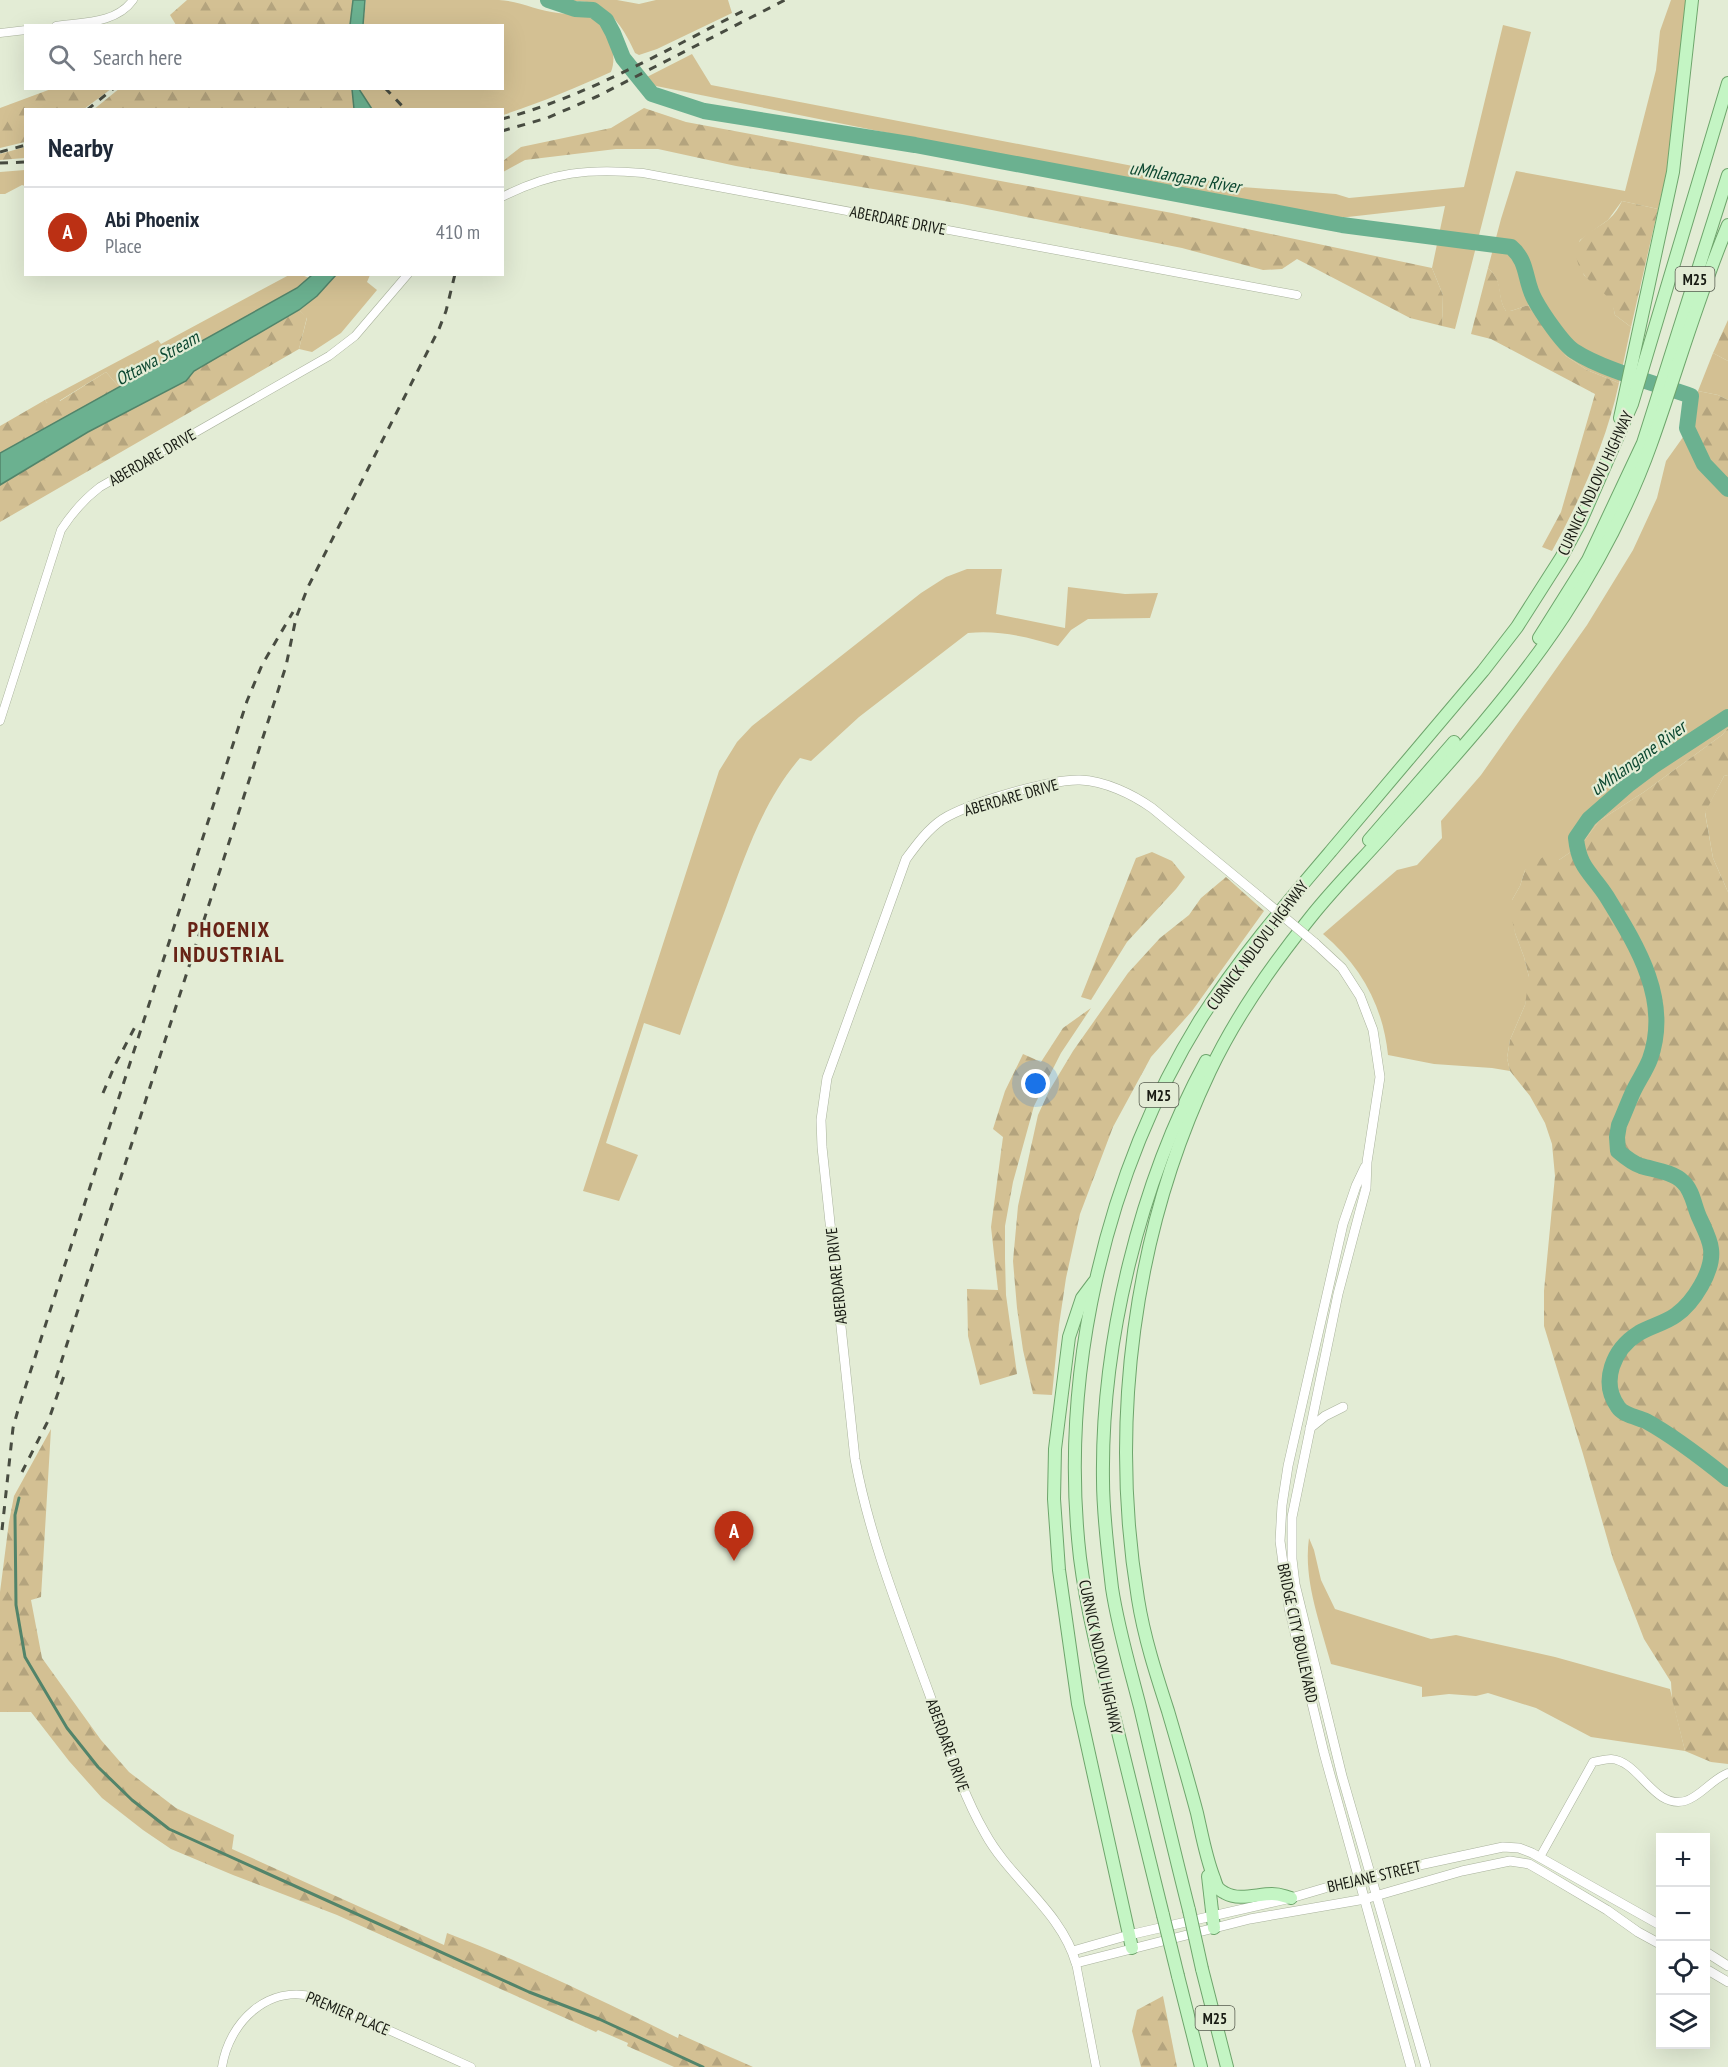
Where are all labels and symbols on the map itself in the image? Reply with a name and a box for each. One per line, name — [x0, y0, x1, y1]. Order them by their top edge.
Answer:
water label: uMhlangane River — [1128, 156, 1245, 199]
street label: ABERDARE DRIVE — [848, 201, 948, 239]
road number: M25 — [1676, 267, 1714, 291]
water label: Ottawa Stream — [111, 325, 204, 390]
street label: CURNICK NDLOVU HIGHWAY — [1553, 407, 1638, 558]
street label: ABERDARE DRIVE — [105, 424, 199, 490]
water label: uMhlangane River — [1586, 714, 1693, 800]
street label: ABERDARE DRIVE — [961, 774, 1061, 820]
street label: CURNICK NDLOVU HIGHWAY — [1202, 876, 1313, 1014]
district label: PHOENIX INDUSTRIAL — [173, 915, 285, 968]
your location — [1021, 1069, 1050, 1098]
road number: M25 — [1140, 1083, 1178, 1107]
street label: ABERDARE DRIVE — [821, 1226, 851, 1325]
pin: A — [714, 1512, 754, 1561]
street label: BRIDGE CITY BOULEVARD — [1273, 1561, 1323, 1705]
street label: CURNICK NDLOVU HIGHWAY — [1075, 1578, 1127, 1737]
street label: ABERDARE DRIVE — [922, 1696, 974, 1794]
street label: BHEJANE STREET — [1325, 1855, 1423, 1897]
street label: PREMIER PLACE — [303, 1986, 393, 2040]
road number: M25 — [1196, 2006, 1234, 2030]

